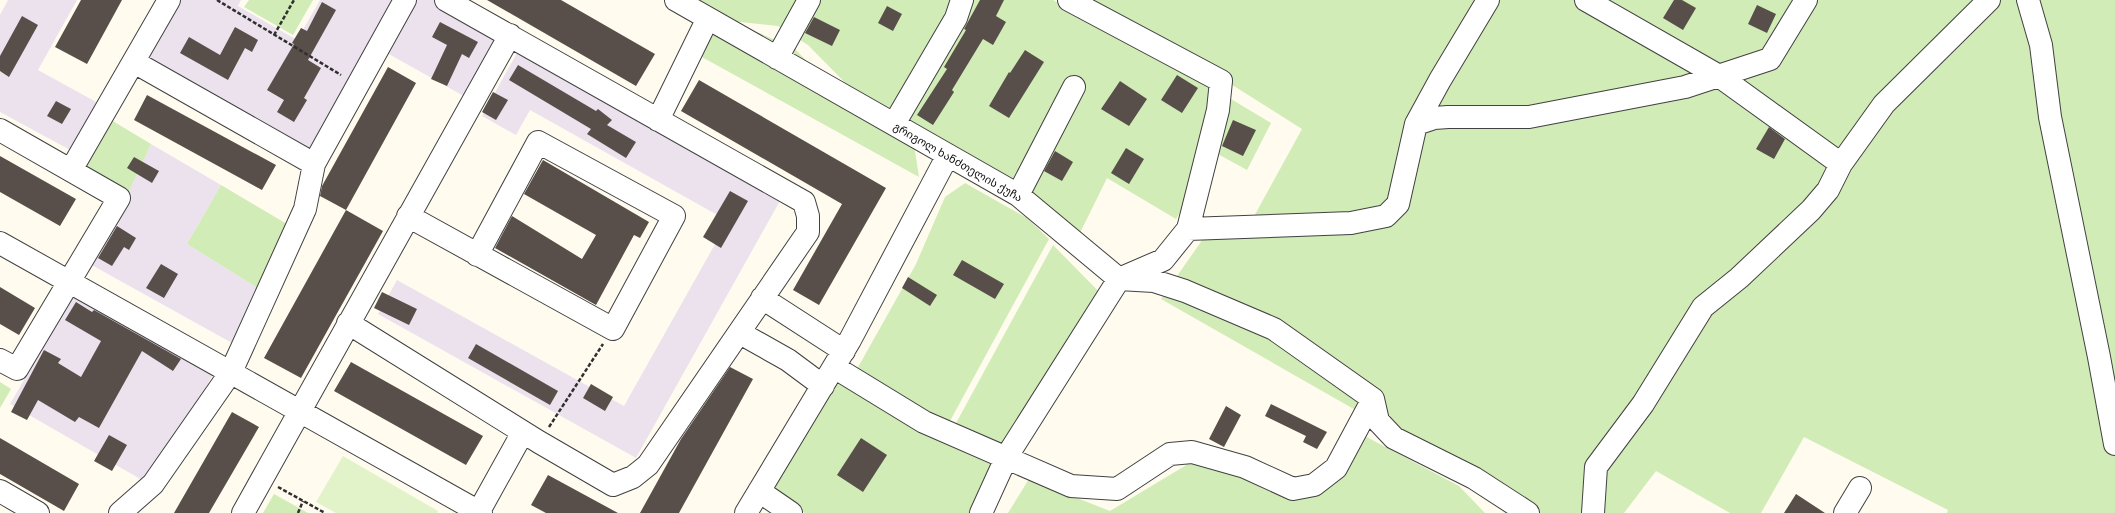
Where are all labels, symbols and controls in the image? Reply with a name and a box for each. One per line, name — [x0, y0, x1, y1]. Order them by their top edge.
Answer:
street label: გრიგოლ ხანძთელის ქუჩა — [891, 120, 1025, 205]

